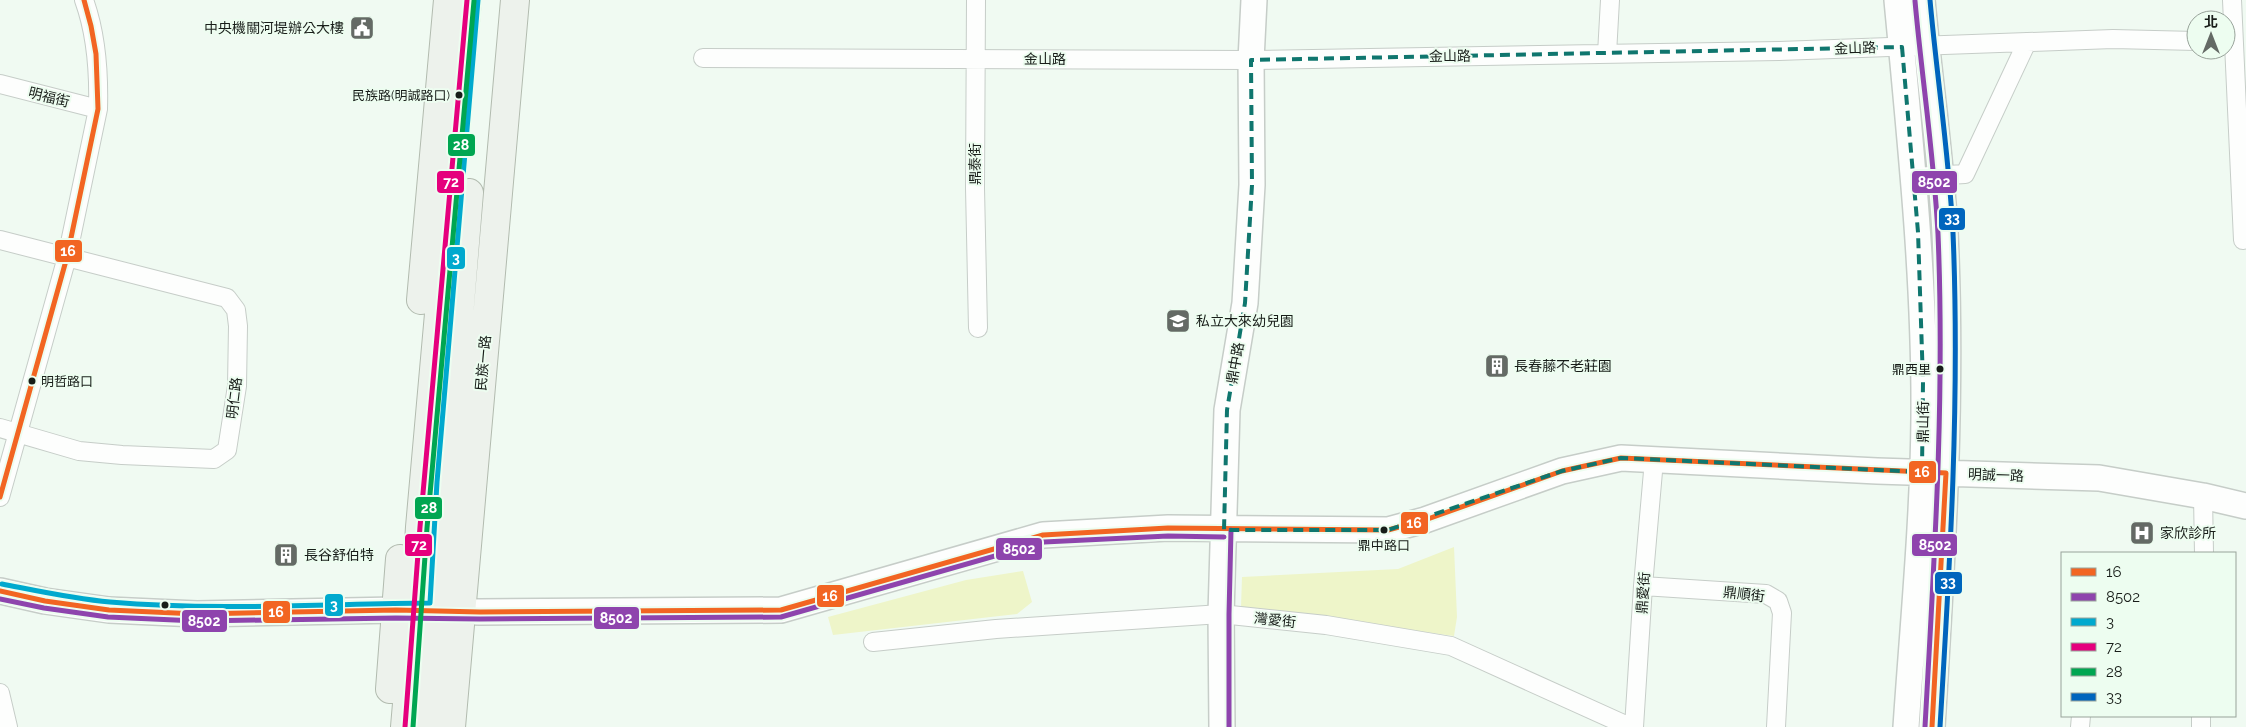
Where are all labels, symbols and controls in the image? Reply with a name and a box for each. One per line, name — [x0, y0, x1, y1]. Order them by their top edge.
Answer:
north arrow — [2186, 10, 2236, 60]
text: 北 — [2204, 14, 2218, 30]
public building icon: 中央機關河堤辦公大樓 — [349, 15, 375, 41]
place label: 中央機關河堤辦公大樓 — [204, 20, 344, 36]
street label: 金山路 — [1834, 39, 1876, 57]
street label: 金山路 — [1429, 48, 1471, 64]
street label: 金山路 — [1024, 51, 1066, 67]
street label: 明福街 — [27, 84, 71, 110]
place label: 民族路(明誠路口) — [352, 88, 450, 103]
marker: 民族路(明誠路口) — [454, 90, 464, 100]
line badge: 28 — [447, 133, 476, 157]
text: 28 — [453, 137, 469, 153]
street label: 鼎泰街 — [967, 143, 983, 185]
line badge: 72 — [436, 170, 465, 194]
line badge: 8502 — [1911, 170, 1958, 194]
text: 72 — [443, 174, 459, 190]
text: 8502 — [1918, 174, 1950, 190]
line badge: 33 — [1938, 207, 1966, 231]
text: 33 — [1944, 210, 1960, 226]
line badge: 16 — [54, 239, 83, 263]
text: 16 — [60, 243, 76, 259]
line badge: 3 — [446, 246, 466, 270]
text: 3 — [452, 250, 460, 266]
school or university icon: 私立大來幼兒園 — [1165, 308, 1191, 334]
place label: 私立大來幼兒園 — [1196, 313, 1294, 329]
street label: 民族一路 — [473, 334, 493, 392]
street label: 鼎中路 — [1223, 341, 1247, 385]
building icon: 長春藤不老莊園 — [1484, 353, 1510, 379]
place label: 長春藤不老莊園 — [1514, 358, 1612, 374]
place label: 鼎西里 — [1892, 362, 1931, 377]
marker: 鼎西里 — [1935, 364, 1945, 374]
place label: 明哲路口 — [41, 374, 93, 389]
marker: 明哲路口 — [27, 376, 37, 386]
street label: 明仁路 — [224, 376, 244, 420]
street label: 鼎山街 — [1915, 401, 1931, 443]
line badge: 16 — [1908, 460, 1937, 484]
text: 16 — [1914, 464, 1930, 480]
street label: 明誠一路 — [1968, 466, 2024, 484]
line badge: 28 — [414, 496, 443, 520]
text: 28 — [421, 500, 437, 516]
line badge: 16 — [1400, 511, 1429, 535]
text: 16 — [1406, 515, 1422, 531]
hospital icon: 家欣診所 — [2129, 520, 2155, 546]
marker: 鼎中路口 — [1379, 525, 1389, 535]
place label: 家欣診所 — [2160, 525, 2216, 541]
line badge: 72 — [404, 533, 433, 557]
line badge: 8502 — [1911, 533, 1958, 557]
text: 72 — [411, 537, 427, 553]
line badge: 8502 — [995, 537, 1043, 561]
text: 8502 — [1919, 537, 1951, 553]
place label: 鼎中路口 — [1358, 538, 1410, 553]
text: 8502 — [1003, 541, 1035, 557]
building icon: 長谷舒伯特 — [273, 542, 299, 568]
place label: 長谷舒伯特 — [304, 547, 374, 563]
legend — [2061, 552, 2236, 717]
text: 16 — [2106, 563, 2121, 581]
street label: 鼎愛街 — [1634, 571, 1652, 615]
line badge: 33 — [1934, 571, 1963, 595]
text: 33 — [1940, 574, 1956, 590]
line badge: 16 — [816, 584, 845, 608]
street label: 鼎順街 — [1722, 584, 1766, 604]
text: 16 — [822, 588, 838, 604]
text: 8502 — [2106, 588, 2140, 606]
line badge: 3 — [324, 593, 344, 617]
text: 3 — [330, 597, 338, 613]
unlabelled marker — [160, 600, 170, 610]
line badge: 16 — [262, 600, 291, 624]
text: 16 — [268, 604, 284, 620]
line badge: 8502 — [593, 606, 640, 630]
line badge: 8502 — [181, 609, 228, 633]
text: 8502 — [600, 610, 632, 626]
street label: 灣愛街 — [1253, 610, 1297, 630]
text: 8502 — [188, 613, 220, 629]
text: 3 — [2106, 613, 2114, 631]
text: 72 — [2106, 638, 2122, 656]
text: 28 — [2106, 663, 2123, 681]
text: 33 — [2106, 688, 2122, 706]

